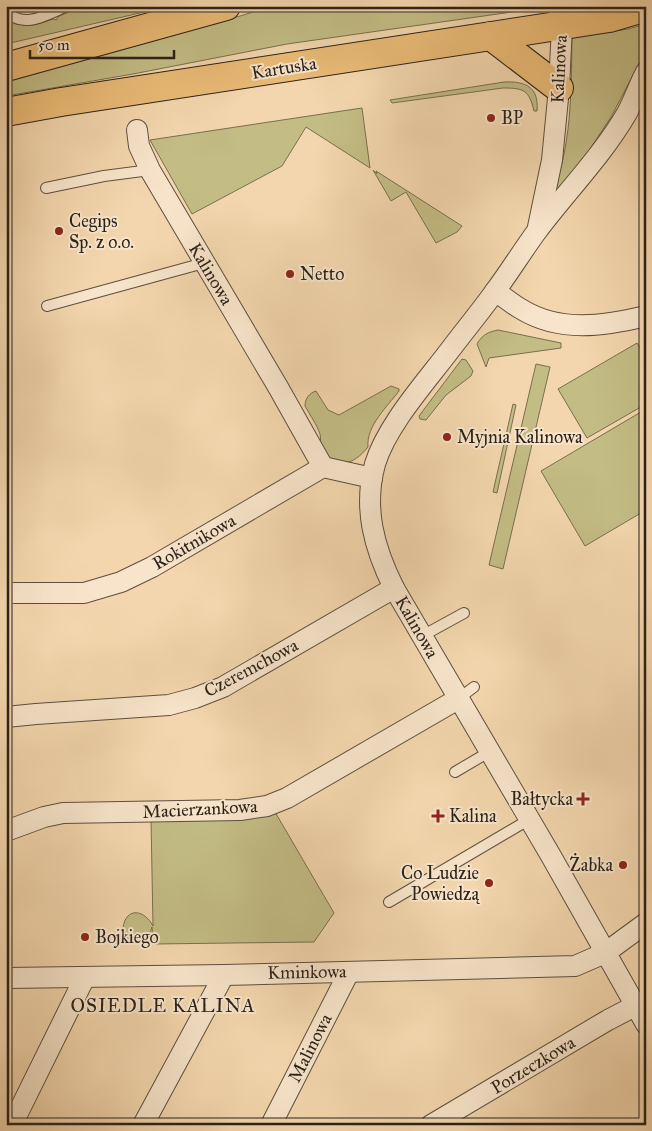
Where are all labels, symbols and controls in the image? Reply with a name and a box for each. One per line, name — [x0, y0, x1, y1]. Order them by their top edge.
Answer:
scale bar — [30, 28, 174, 60]
street label: Kalinowa — [546, 34, 572, 104]
text: 50 m — [38, 36, 70, 54]
street label: Kartuska — [250, 52, 318, 84]
place label: BP — [501, 107, 523, 129]
marker: BP — [485, 112, 497, 124]
place label: Cegips Sp. z o.o. — [69, 210, 134, 253]
marker: Cegips Sp. z o.o. — [53, 225, 65, 237]
street label: Kalinowa — [184, 239, 238, 309]
place label: Netto — [300, 263, 344, 285]
marker: Netto — [284, 268, 296, 280]
place label: Myjnia Kalinowa — [457, 426, 583, 448]
marker: Myjnia Kalinowa — [441, 431, 453, 443]
street label: Rokitnikowa — [148, 509, 240, 575]
street label: Kalinowa — [390, 592, 444, 662]
street label: Czeremchowa — [200, 634, 302, 702]
place label: Bałtycka — [510, 788, 573, 810]
marker: Bałtycka — [577, 793, 589, 805]
street label: Macierzankowa — [142, 795, 258, 823]
place label: Kalina — [449, 805, 497, 827]
marker: Kalina — [431, 809, 445, 823]
place label: Żabka — [570, 853, 613, 876]
marker: Żabka — [617, 859, 629, 871]
place label: Co Ludzie Powiedzą — [401, 862, 480, 905]
marker: Co Ludzie Powiedzą — [483, 877, 495, 889]
place label: Bojkiego — [95, 926, 159, 949]
marker: Bojkiego — [79, 931, 91, 943]
street label: Kminkowa — [267, 960, 347, 984]
district label: OSIEDLE KALINA — [71, 994, 255, 1017]
street label: Malinowa — [283, 1010, 337, 1086]
street label: Porzeczkowa — [487, 1031, 579, 1099]

